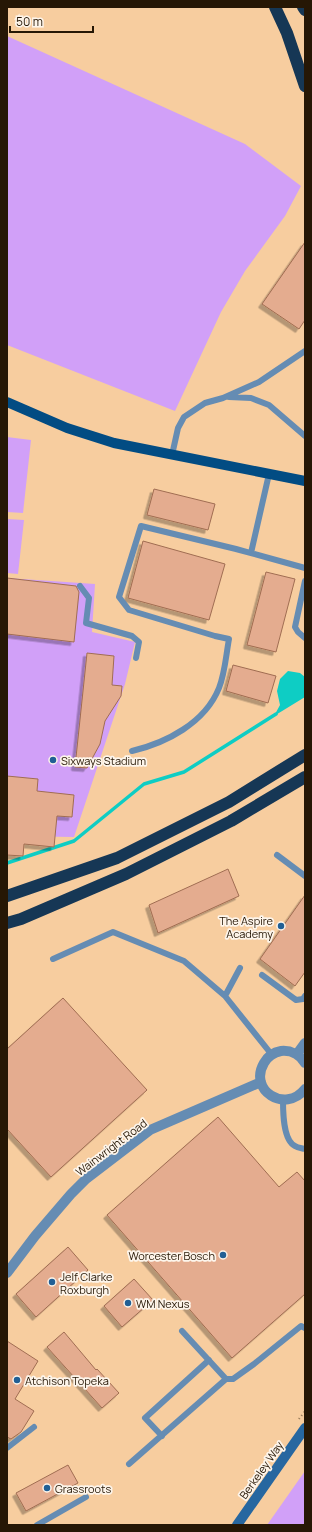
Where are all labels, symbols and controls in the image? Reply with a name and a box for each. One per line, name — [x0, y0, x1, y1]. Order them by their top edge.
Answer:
scale bar — [10, 8, 93, 34]
text: 50 m — [16, 13, 43, 30]
place label: Sixways Stadium — [61, 753, 146, 768]
marker: Sixways Stadium — [48, 755, 58, 765]
place label: The Aspire Academy — [219, 913, 274, 941]
marker: The Aspire Academy — [276, 921, 286, 931]
street label: Wainwright Road — [72, 1115, 150, 1179]
place label: Worcester Bosch — [129, 1248, 215, 1263]
marker: Worcester Bosch — [218, 1250, 228, 1260]
place label: Jelf Clarke Roxburgh — [60, 1269, 113, 1297]
marker: Jelf Clarke Roxburgh — [47, 1277, 57, 1287]
place label: WM Nexus — [136, 1296, 190, 1311]
marker: WM Nexus — [123, 1298, 133, 1308]
place label: Atchison Topeka — [25, 1373, 109, 1388]
marker: Atchison Topeka — [12, 1375, 22, 1385]
street label: Berkeley Way — [236, 1438, 287, 1502]
place label: Grassroots — [55, 1481, 111, 1496]
marker: Grassroots — [42, 1483, 52, 1493]

